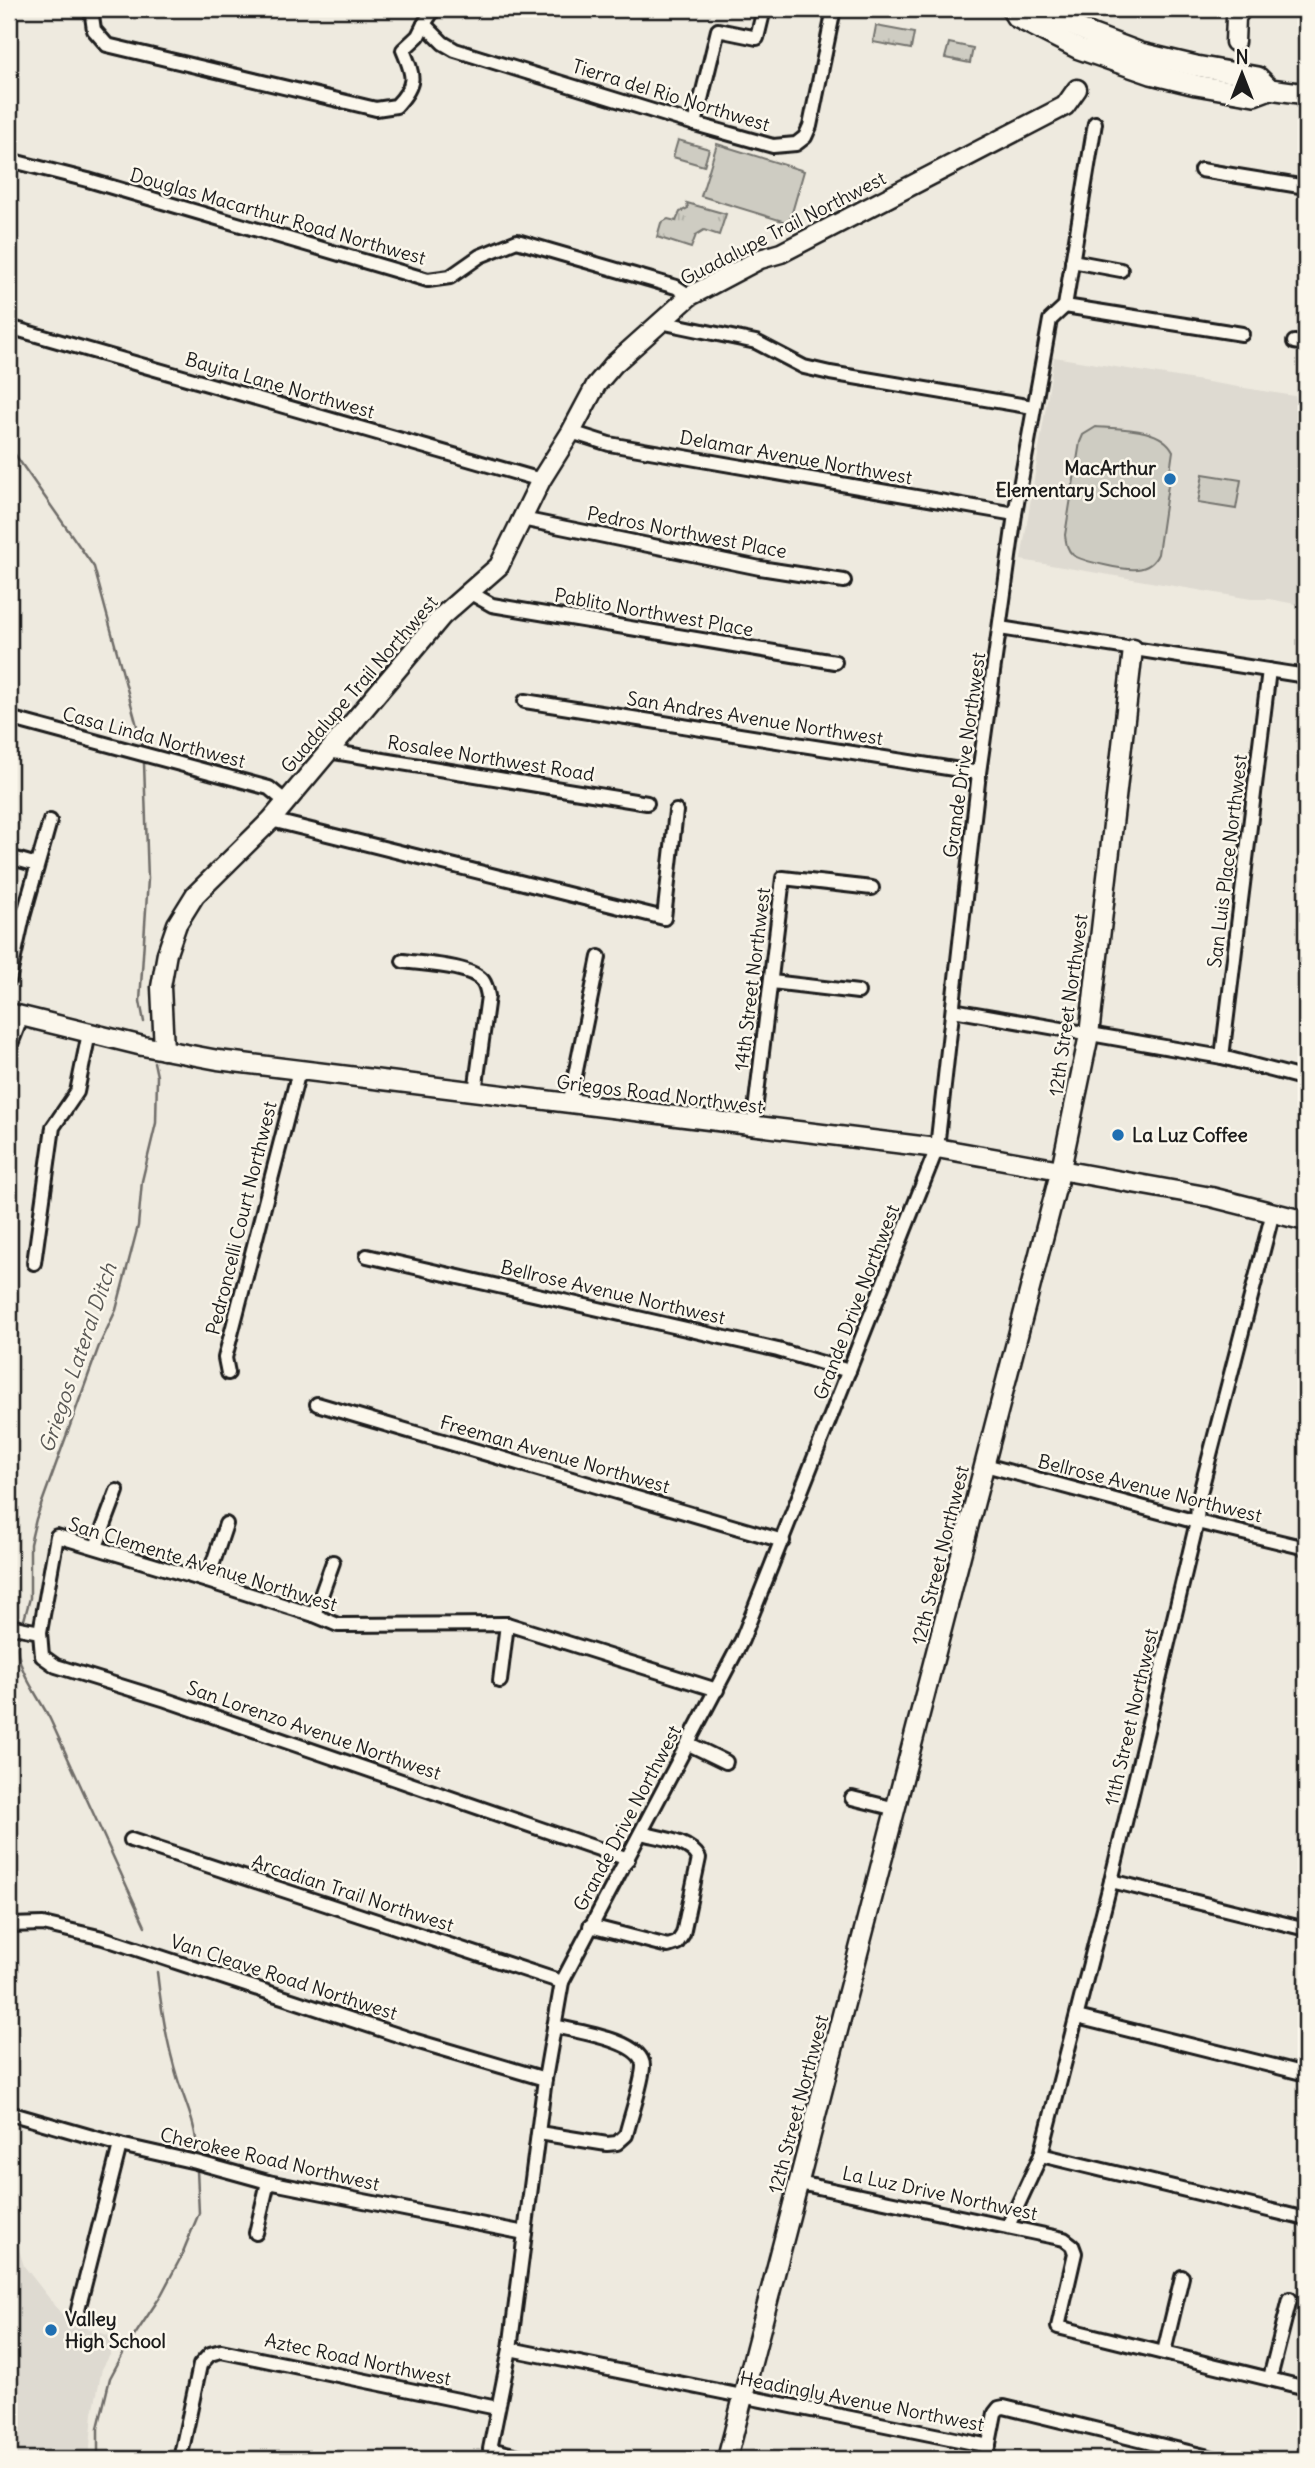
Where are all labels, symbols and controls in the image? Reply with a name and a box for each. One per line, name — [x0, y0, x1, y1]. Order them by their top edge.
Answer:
north arrow — [1206, 38, 1276, 108]
text: N — [1235, 45, 1249, 69]
street label: Tierra del Rio Northwest — [569, 53, 773, 137]
street label: Douglas Macarthur Road Northwest — [127, 162, 429, 270]
street label: Guadalupe Trail Northwest — [676, 166, 890, 290]
street label: Bayita Lane Northwest — [183, 346, 377, 424]
street label: Delamar Avenue Northwest — [678, 425, 914, 489]
place label: MacArthur Elementary School — [995, 456, 1156, 502]
marker: MacArthur Elementary School — [1162, 471, 1178, 487]
street label: Pedros Northwest Place — [585, 501, 789, 563]
street label: Pablito Northwest Place — [553, 583, 755, 641]
street label: Guadalupe Trail Northwest — [275, 590, 443, 778]
street label: Grande Drive Northwest — [938, 651, 990, 859]
street label: San Andres Avenue Northwest — [625, 686, 885, 750]
street label: Casa Linda Northwest — [60, 701, 248, 773]
street label: Rosalee Northwest Road — [386, 730, 596, 786]
street label: San Luis Place Northwest — [1202, 753, 1252, 969]
street label: 14th Street Northwest — [729, 886, 775, 1072]
street label: 12th Street Northwest — [1043, 912, 1093, 1098]
street label: Griegos Road Northwest — [555, 1069, 765, 1119]
street label: Pedroncelli Court Northwest — [200, 1099, 282, 1337]
place label: La Luz Coffee — [1132, 1123, 1248, 1147]
marker: La Luz Coffee — [1110, 1127, 1126, 1143]
street label: Grande Drive Northwest — [808, 1201, 904, 1403]
street label: Bellrose Avenue Northwest — [498, 1254, 728, 1330]
water label: Griegos Lateral Ditch — [32, 1259, 123, 1456]
street label: Freeman Avenue Northwest — [437, 1410, 673, 1498]
street label: Bellrose Avenue Northwest — [1036, 1449, 1264, 1527]
street label: 12th Street Northwest — [906, 1463, 974, 1647]
street label: San Clemente Avenue Northwest — [66, 1512, 340, 1616]
street label: 11th Street Northwest — [1099, 1626, 1163, 1808]
street label: San Lorenzo Avenue Northwest — [184, 1675, 444, 1785]
street label: Grande Drive Northwest — [568, 1721, 686, 1915]
street label: Arcadian Trail Northwest — [249, 1849, 457, 1937]
street label: Van Cleave Road Northwest — [167, 1929, 401, 2025]
street label: 12th Street Northwest — [763, 2012, 833, 2196]
street label: Cherokee Road Northwest — [158, 2122, 382, 2196]
street label: La Luz Drive Northwest — [840, 2161, 1040, 2225]
place label: Valley High School — [65, 2307, 166, 2353]
marker: Valley High School — [43, 2322, 59, 2338]
street label: Aztec Road Northwest — [263, 2328, 453, 2390]
street label: Headingly Avenue Northwest — [738, 2366, 986, 2436]

